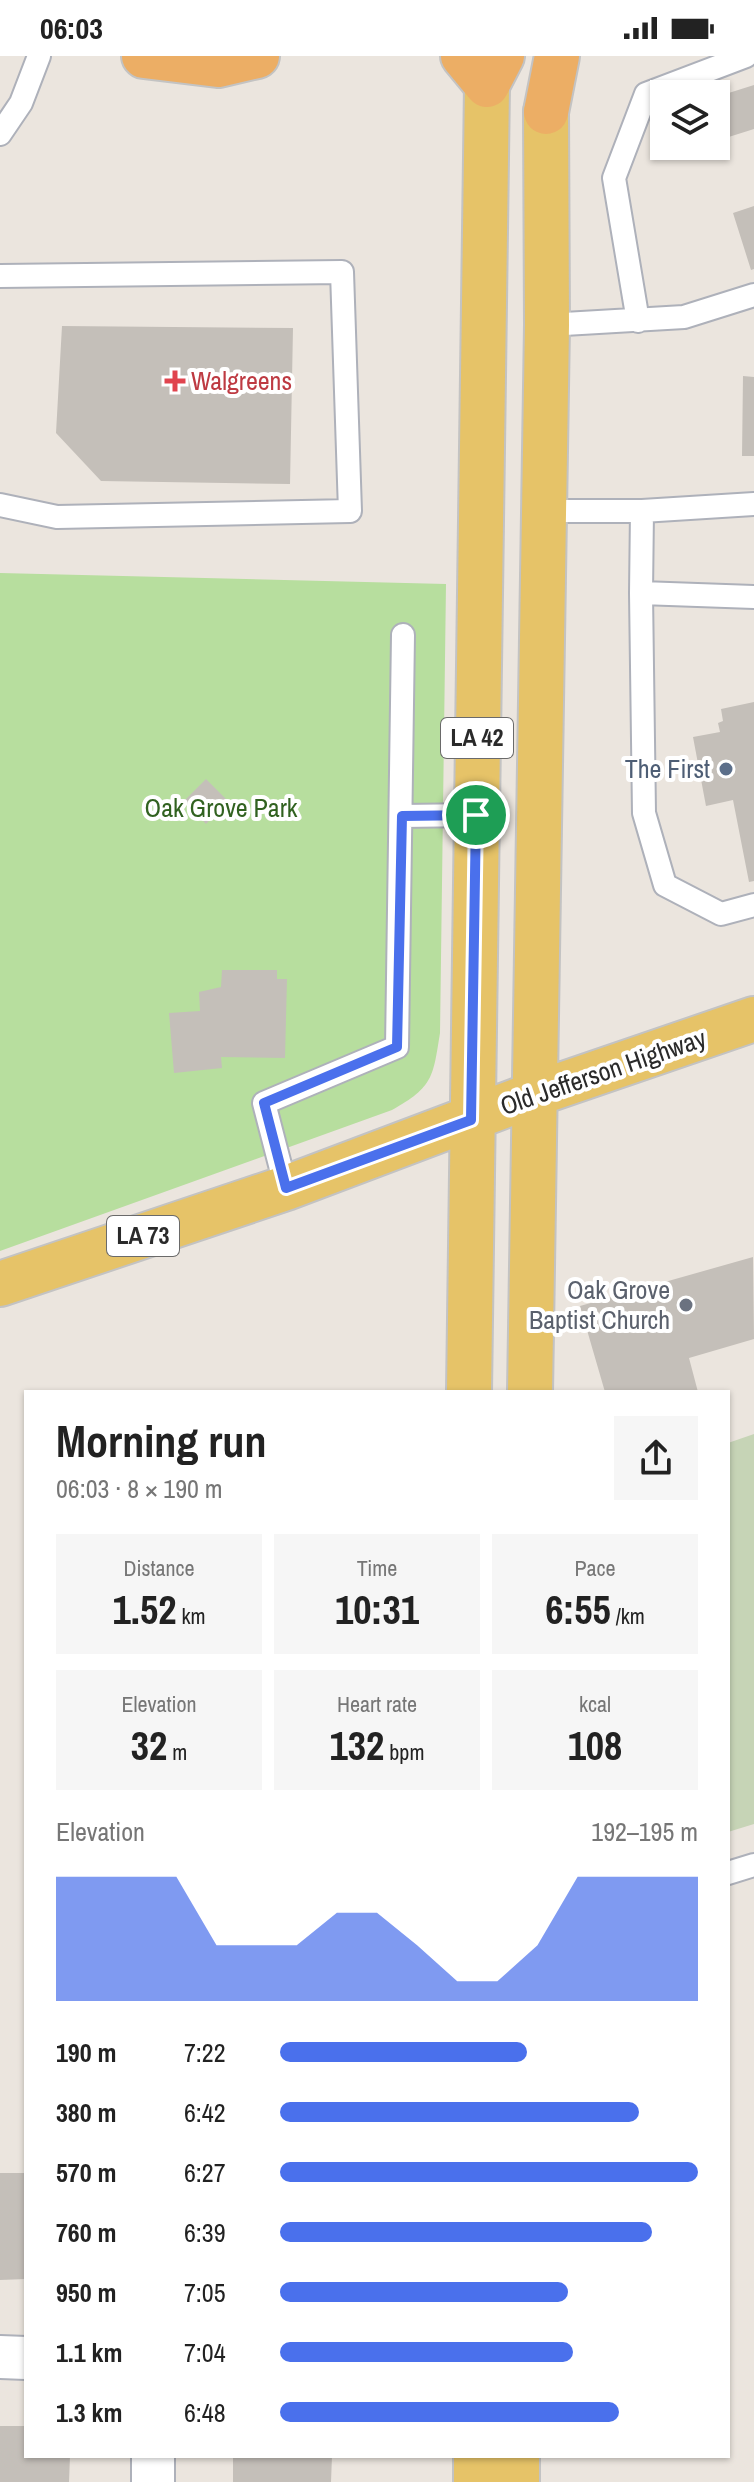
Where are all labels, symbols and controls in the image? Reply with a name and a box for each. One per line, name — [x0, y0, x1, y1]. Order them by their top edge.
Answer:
text: 06:03 — [40, 8, 103, 48]
map controls — [650, 80, 730, 160]
button: layers — [650, 80, 730, 160]
place label: Walgreens — [191, 363, 292, 398]
marker: Walgreens — [166, 372, 184, 390]
road number: LA 42 — [441, 718, 513, 758]
place label: The First — [625, 751, 710, 786]
marker: The First — [717, 760, 735, 778]
pin — [442, 781, 510, 849]
park label: Oak Grove Park — [145, 790, 298, 825]
icon: arrive — [454, 793, 498, 837]
street label: Old Jefferson Highway — [495, 1020, 711, 1123]
road number: LA 73 — [107, 1216, 179, 1256]
place label: Oak Grove Baptist Church — [529, 1272, 670, 1337]
marker: Oak Grove Baptist Church — [677, 1296, 695, 1314]
text: Morning run — [56, 1411, 266, 1471]
button: share — [614, 1416, 698, 1500]
text: 06:03 · 8 × 190 m — [56, 1471, 223, 1506]
text: Distance — [123, 1553, 195, 1583]
text: Time — [357, 1553, 397, 1583]
text: Pace — [574, 1553, 616, 1583]
text: 1.52 — [113, 1583, 176, 1636]
text: 10:31 — [335, 1583, 419, 1636]
text: 6:55 — [545, 1583, 611, 1636]
text: km — [176, 1601, 205, 1631]
text: /km — [611, 1601, 645, 1631]
text: Elevation — [121, 1689, 197, 1719]
text: Heart rate — [337, 1689, 417, 1719]
text: kcal — [579, 1689, 611, 1719]
text: 32 — [131, 1719, 167, 1772]
text: 132 — [330, 1719, 384, 1772]
text: 108 — [568, 1719, 622, 1772]
text: m — [167, 1737, 187, 1767]
text: bpm — [384, 1737, 424, 1767]
text: Elevation — [56, 1814, 145, 1849]
text: 192–195 m — [591, 1814, 698, 1849]
text: 190 m — [56, 2035, 116, 2070]
text: 7:22 — [184, 2035, 226, 2070]
text: 380 m — [56, 2095, 116, 2130]
text: 6:42 — [184, 2095, 226, 2130]
text: 570 m — [56, 2155, 116, 2190]
text: 6:27 — [184, 2155, 226, 2190]
text: 760 m — [56, 2215, 116, 2250]
text: 6:39 — [184, 2215, 226, 2250]
text: 950 m — [56, 2275, 116, 2310]
text: 7:05 — [184, 2275, 226, 2310]
text: 1.1 km — [56, 2335, 122, 2370]
text: 7:04 — [184, 2335, 226, 2370]
text: 1.3 km — [56, 2395, 122, 2430]
text: 6:48 — [184, 2395, 226, 2430]

